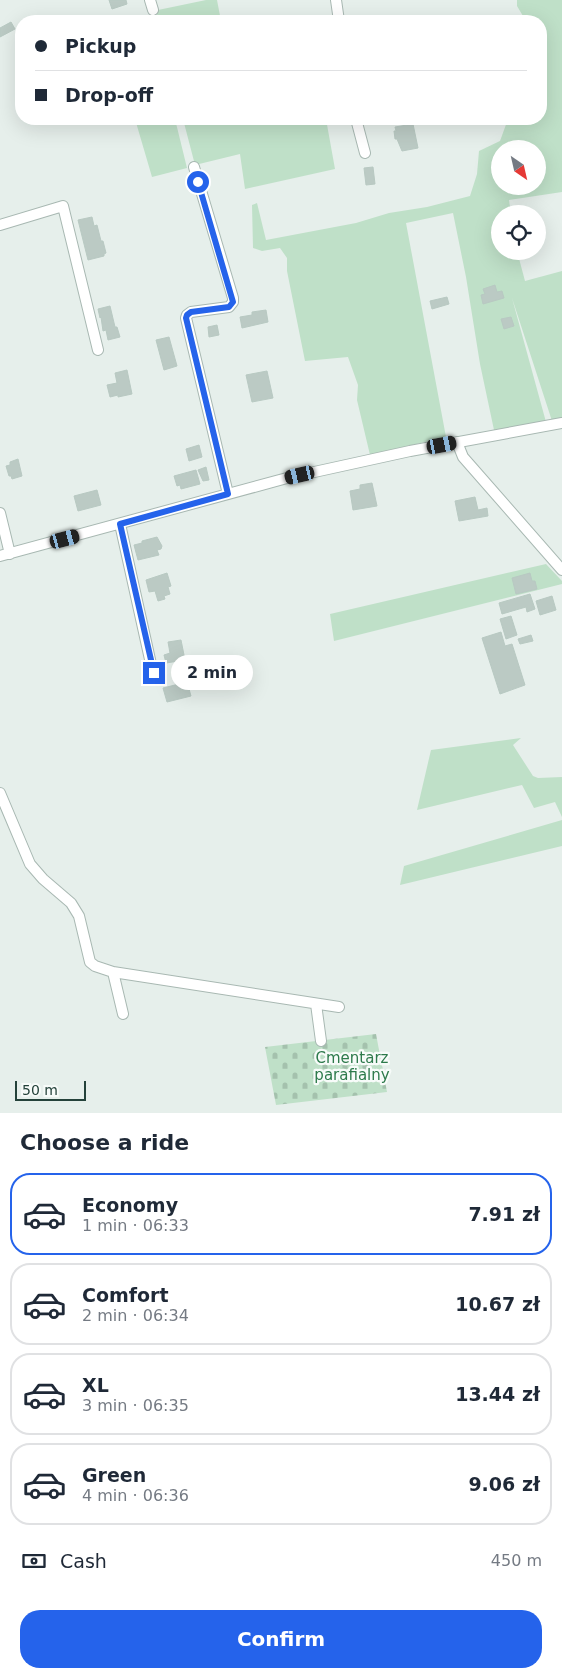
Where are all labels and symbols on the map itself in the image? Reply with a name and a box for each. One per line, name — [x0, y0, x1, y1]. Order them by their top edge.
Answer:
north arrow — [491, 140, 546, 195]
route start — [187, 171, 209, 193]
car — [425, 435, 458, 455]
car — [283, 464, 316, 486]
car — [48, 528, 81, 550]
callout: 2 min — [172, 656, 254, 690]
route end — [143, 662, 165, 684]
park label: Cmentarz parafialny — [314, 1049, 390, 1084]
scale bar — [15, 1078, 86, 1101]

